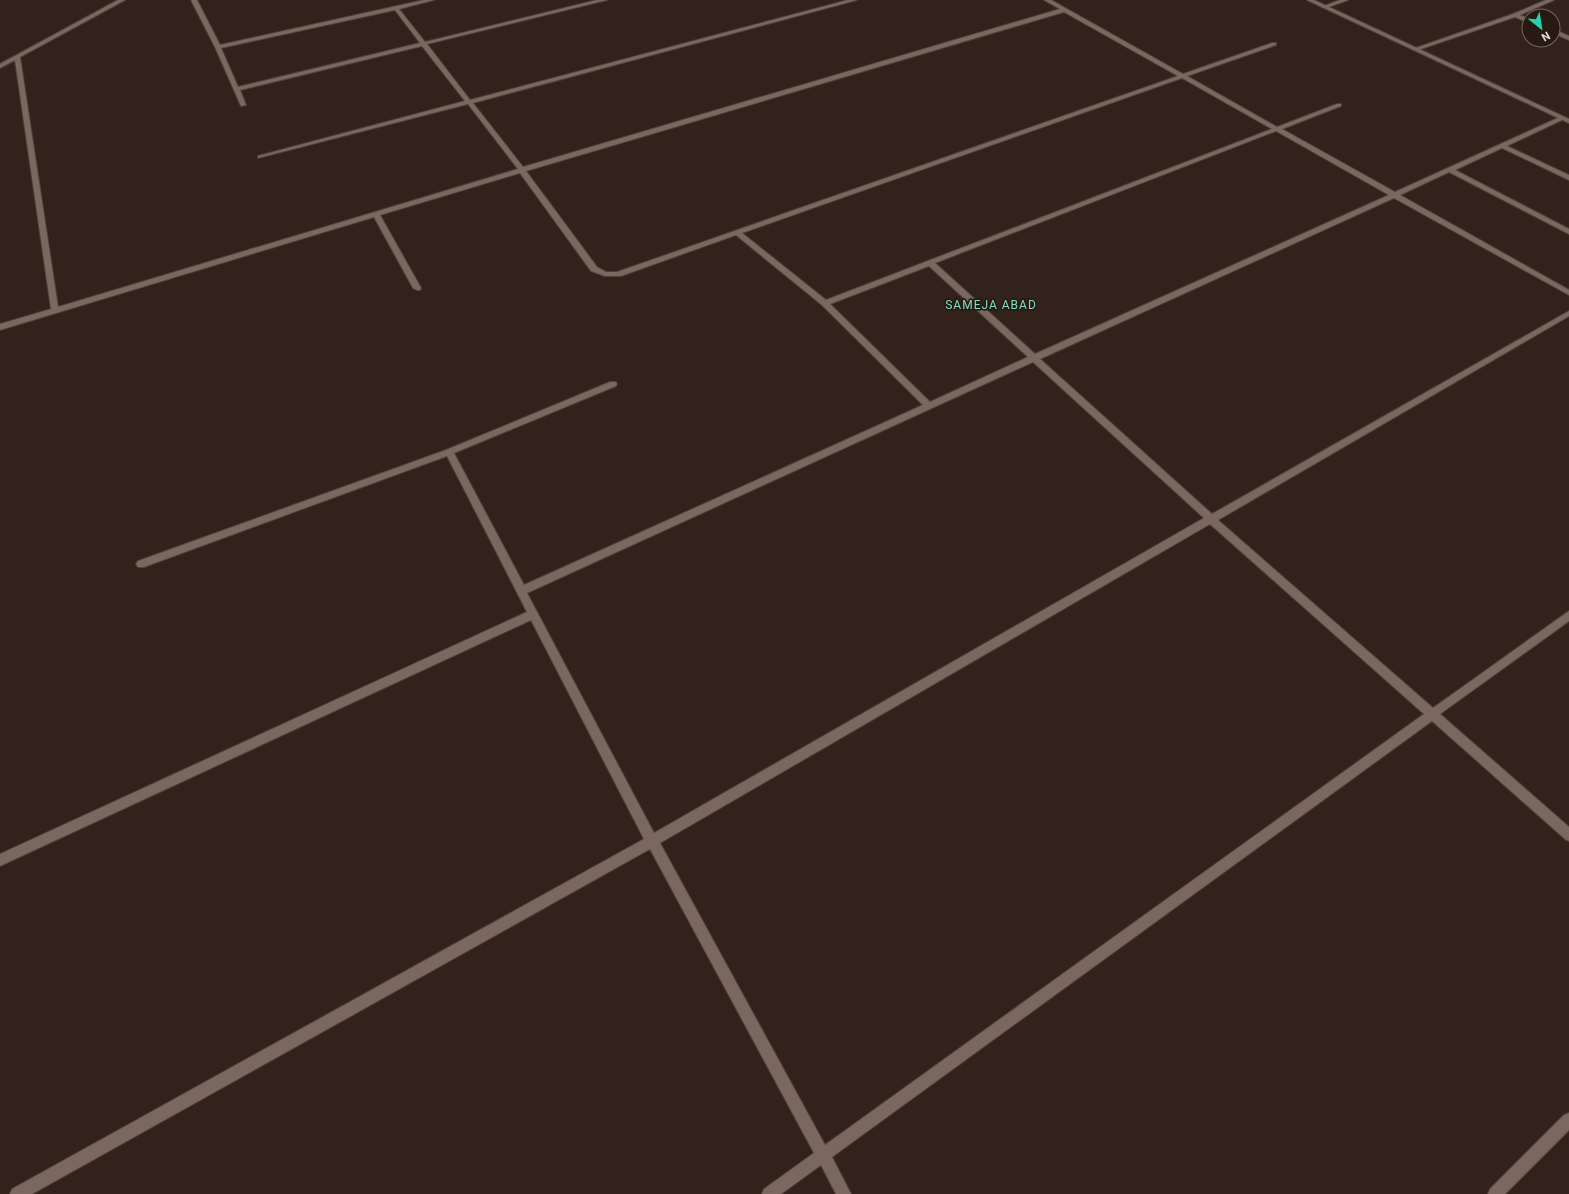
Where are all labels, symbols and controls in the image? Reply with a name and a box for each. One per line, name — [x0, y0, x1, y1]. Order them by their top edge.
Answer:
north arrow — [1521, 8, 1561, 48]
text: N — [1539, 29, 1552, 44]
district label: SAMEJA ABAD — [945, 298, 1037, 312]

